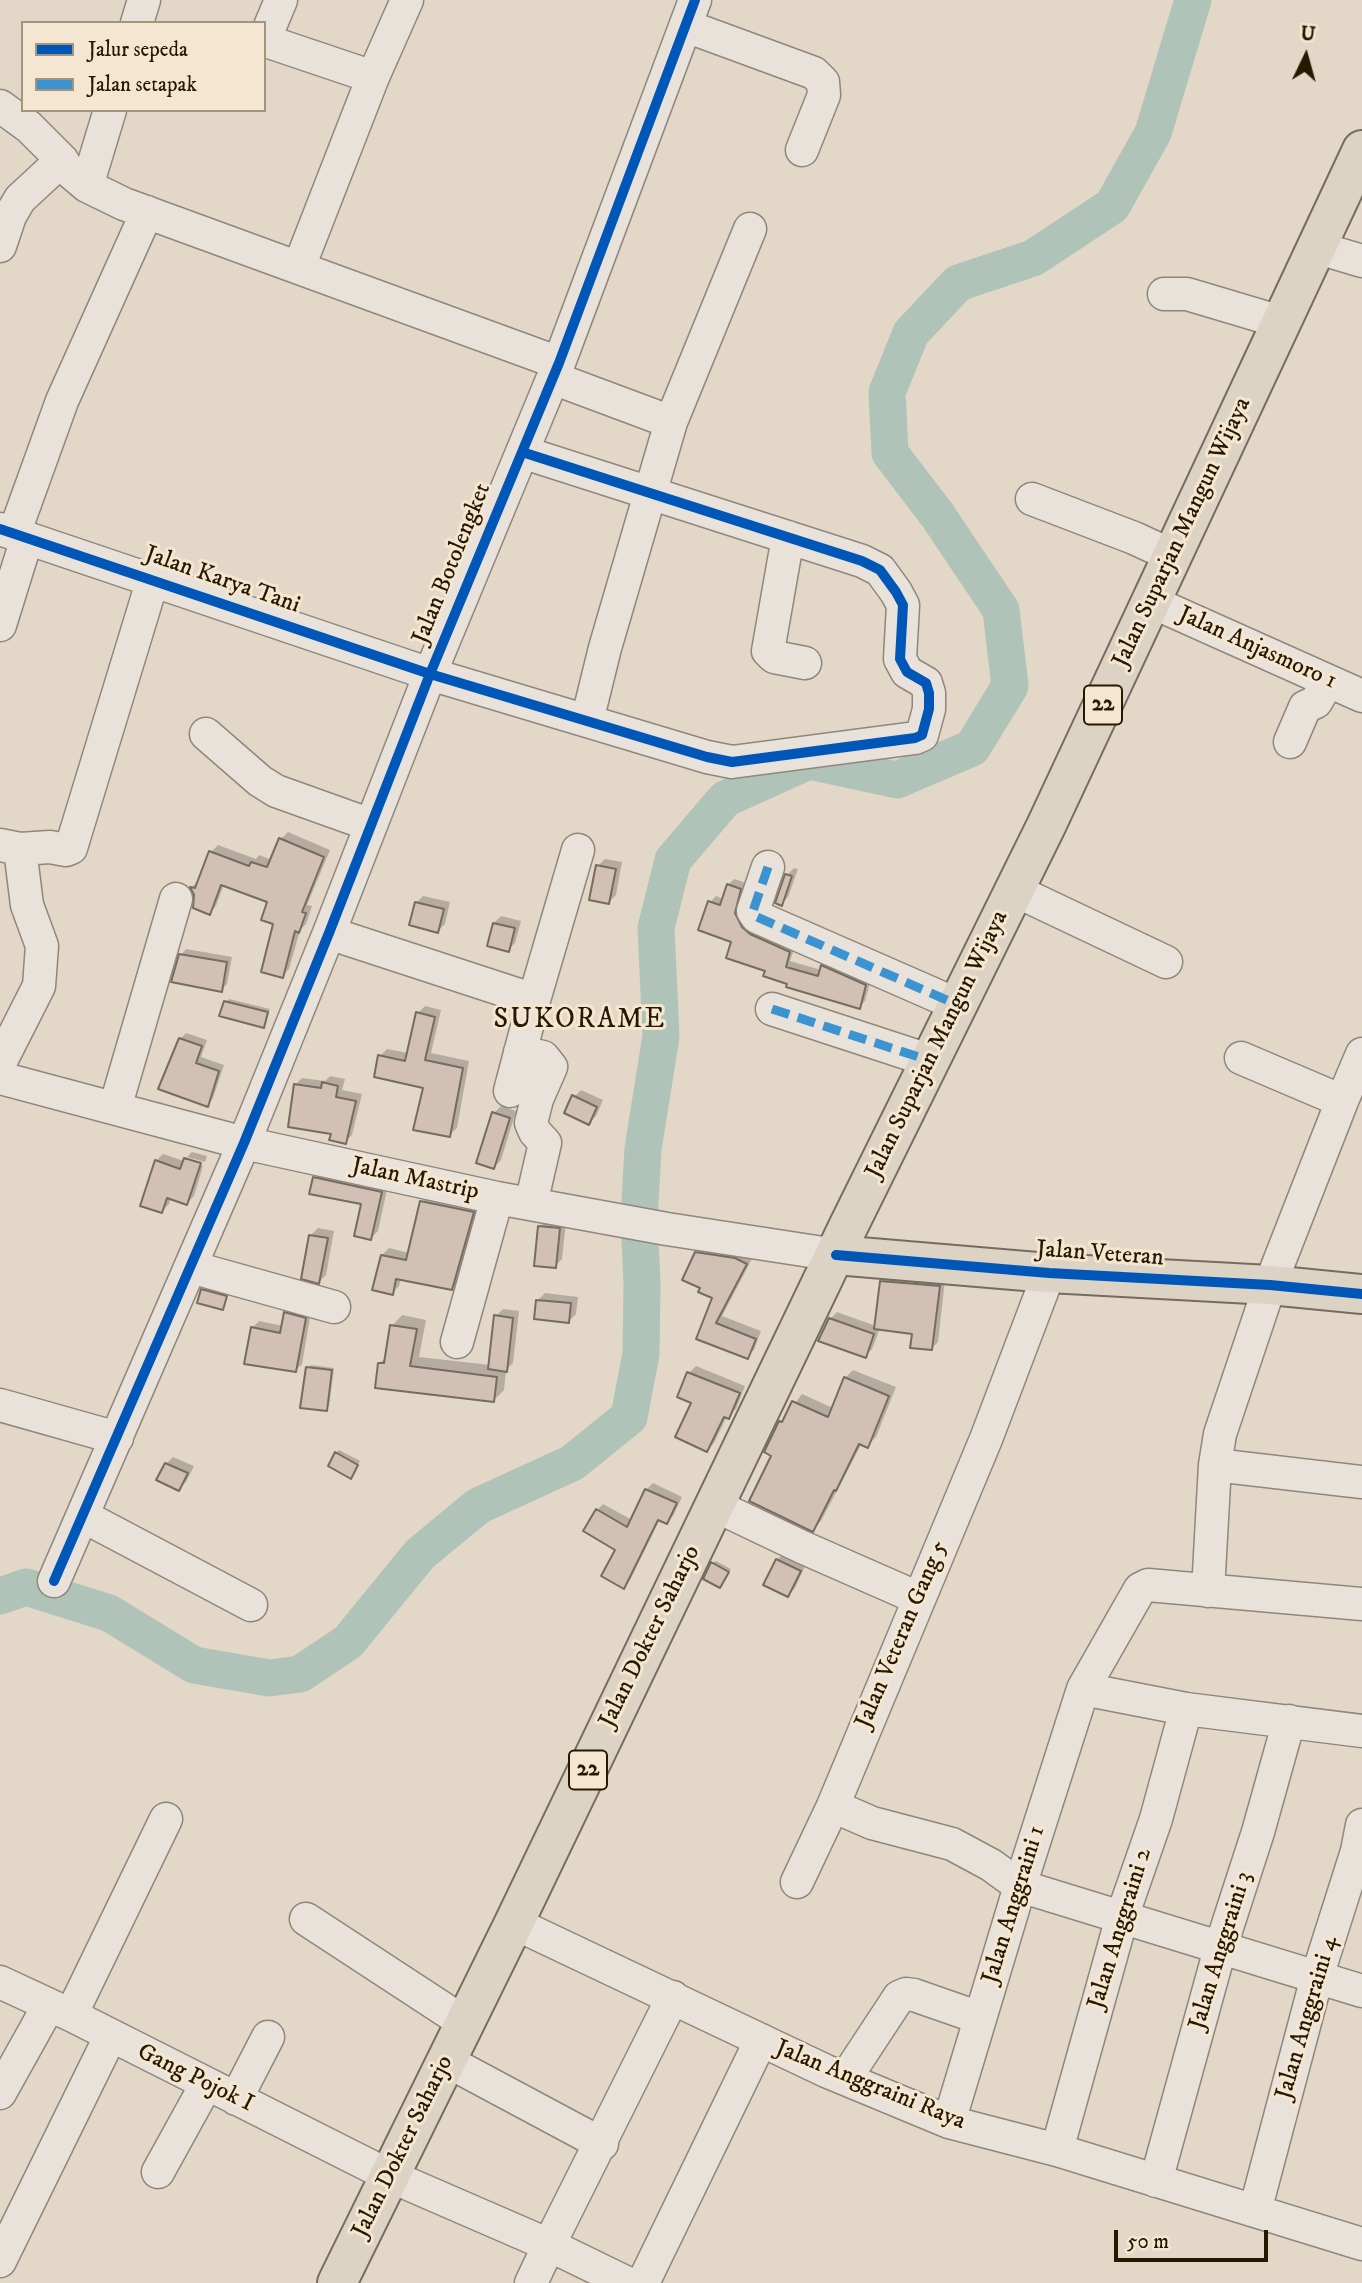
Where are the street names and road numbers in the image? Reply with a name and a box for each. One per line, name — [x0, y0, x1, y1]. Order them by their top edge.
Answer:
street label: Jalan Suparjan Mangun Wijaya — [1108, 393, 1258, 673]
street label: Jalan Botolengket — [408, 479, 498, 649]
street label: Jalan Karya Tani — [141, 541, 303, 621]
street label: Jalan Anjasmoro 1 — [1173, 601, 1341, 697]
road number: 22 — [1084, 685, 1122, 724]
street label: Jalan Suparjan Mangun Wijaya — [860, 906, 1016, 1184]
street label: Jalan Mastrip — [349, 1152, 481, 1208]
street label: Jalan Veteran — [1035, 1236, 1165, 1274]
street label: Jalan Veteran Gang 5 — [850, 1537, 956, 1733]
street label: Jalan Dokter Saharjo — [594, 1541, 708, 1733]
road number: 22 — [569, 1750, 607, 1790]
street label: Jalan Anggraini 1 — [977, 1823, 1053, 1987]
street label: Jalan Anggraini 2 — [1083, 1845, 1159, 2013]
street label: Jalan Anggraini 3 — [1184, 1869, 1260, 2033]
street label: Jalan Anggraini 4 — [1271, 1933, 1345, 2103]
street label: Jalan Anggraini Raya — [771, 2035, 969, 2137]
street label: Gang Pojok I — [132, 2038, 258, 2120]
street label: Jalan Dokter Saharjo — [347, 2051, 461, 2243]

